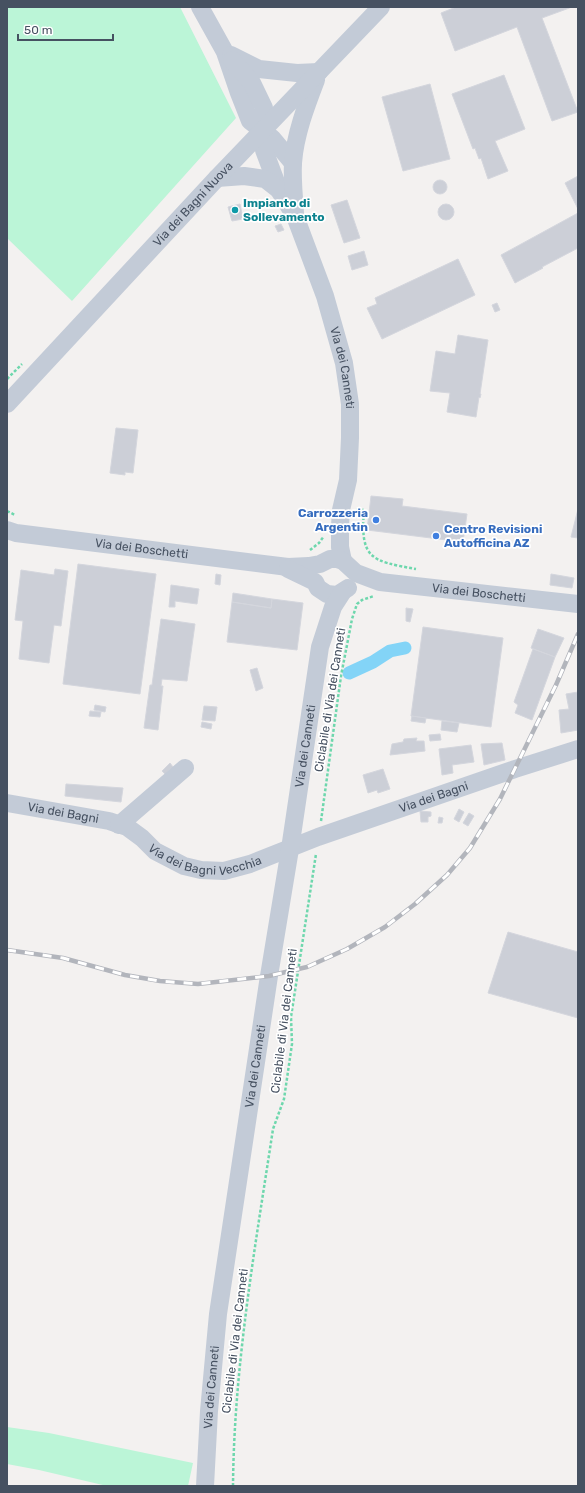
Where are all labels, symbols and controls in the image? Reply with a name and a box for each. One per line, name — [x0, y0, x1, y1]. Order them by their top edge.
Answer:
scale bar — [18, 16, 113, 42]
text: 50 m — [24, 23, 52, 37]
street label: Via dei Bagni Nuova — [150, 159, 236, 249]
place label: Impianto di Sollevamento — [243, 196, 325, 224]
marker: Impianto di Sollevamento — [230, 205, 240, 215]
street label: Via dei Canneti — [327, 325, 357, 409]
place label: Carrozzeria Argentin — [298, 506, 368, 534]
marker: Carrozzeria Argentin — [371, 515, 381, 525]
place label: Centro Revisioni Autofficina AZ — [444, 522, 542, 550]
marker: Centro Revisioni Autofficina AZ — [431, 531, 441, 541]
street label: Via dei Boschetti — [94, 536, 189, 561]
street label: Via dei Boschetti — [431, 581, 526, 605]
street label: Ciclabile di Via dei Canneti — [312, 627, 348, 773]
street label: Via dei Canneti — [292, 704, 318, 789]
street label: Via dei Bagni — [397, 779, 470, 815]
street label: Via dei Bagni — [26, 800, 100, 826]
street label: Via dei Bagni Vecchia — [145, 841, 264, 878]
street label: Ciclabile di Via dei Canneti — [268, 948, 300, 1094]
street label: Via dei Canneti — [242, 1024, 269, 1109]
street label: Ciclabile di Via dei Canneti — [219, 1268, 251, 1414]
street label: Via dei Canneti — [201, 1345, 222, 1429]

